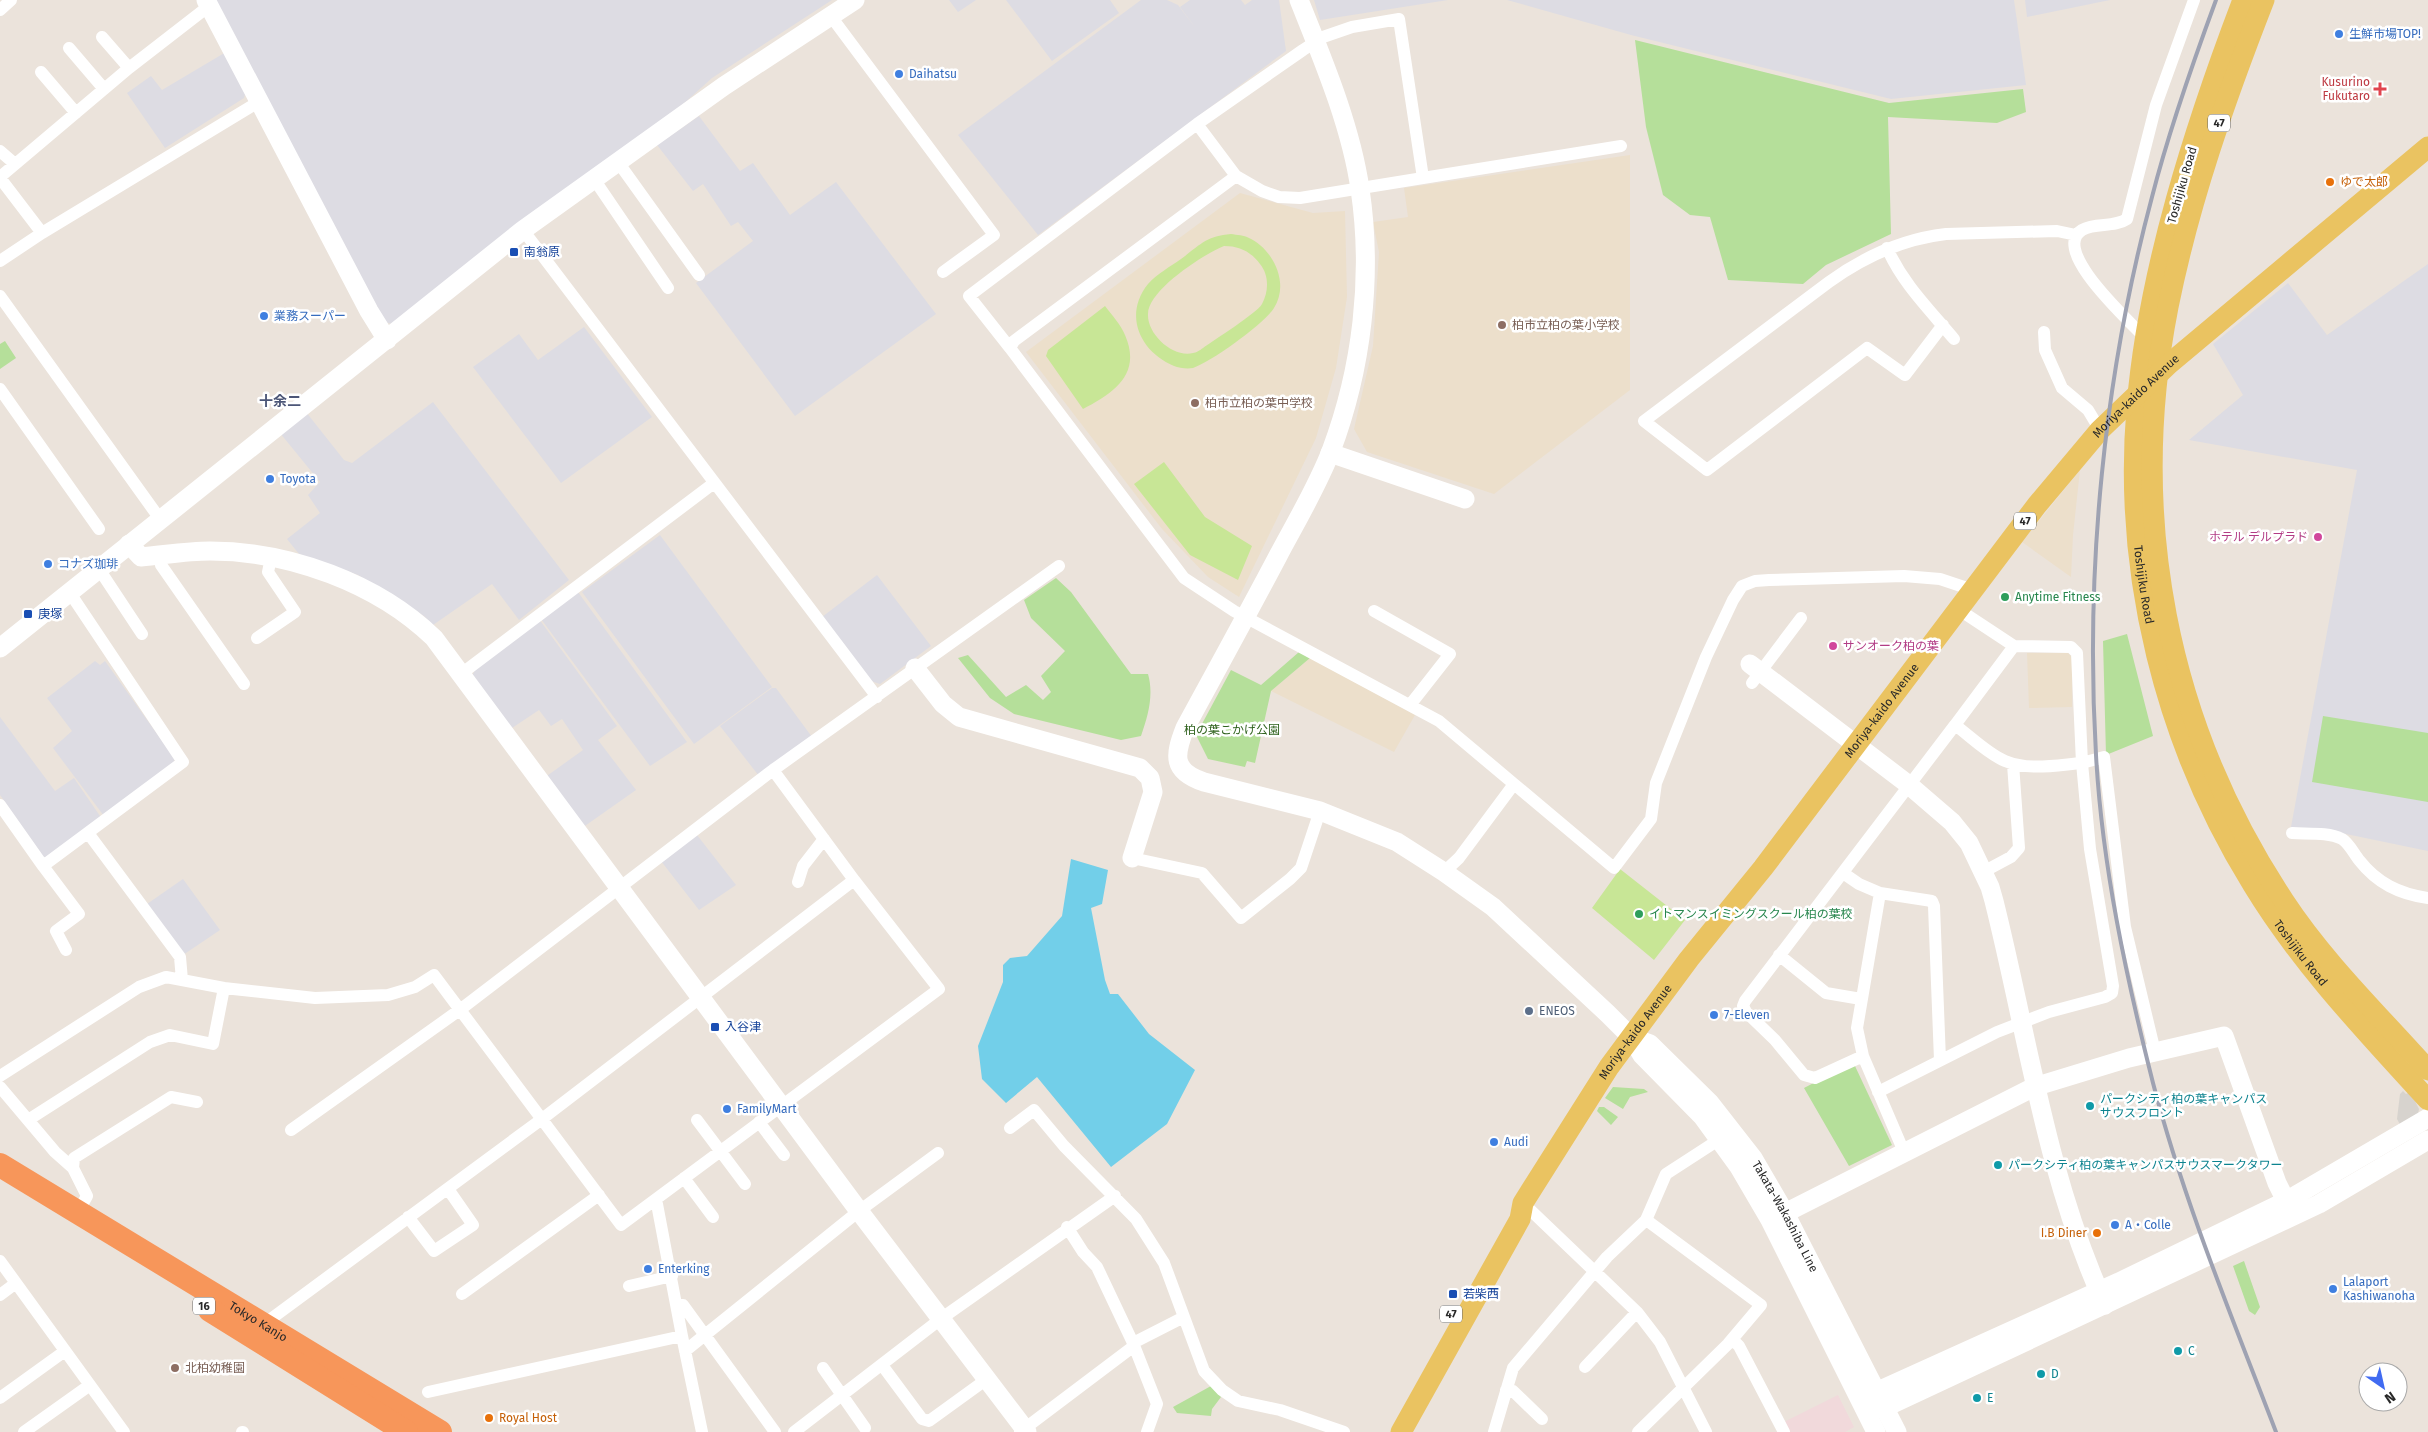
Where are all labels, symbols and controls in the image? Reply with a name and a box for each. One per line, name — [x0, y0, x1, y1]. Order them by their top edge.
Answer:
place label: 生鮮市場TOP! — [2349, 27, 2421, 41]
marker: 生鮮市場TOP! — [2333, 28, 2345, 40]
place label: Daihatsu — [909, 67, 957, 81]
marker: Daihatsu — [893, 68, 905, 80]
place label: Kusurino Fukutaro — [2321, 75, 2370, 103]
marker: Kusurino Fukutaro — [2374, 83, 2386, 95]
road number: 47 — [2208, 115, 2230, 132]
street label: Toshijiku Road — [2164, 145, 2200, 225]
place label: ゆで太郎 — [2340, 175, 2388, 189]
marker: ゆで太郎 — [2324, 176, 2336, 188]
place label: 南翁原 — [524, 245, 560, 259]
marker: 南翁原 — [508, 246, 520, 258]
place label: 業務スーパー — [274, 309, 346, 323]
marker: 業務スーパー — [258, 310, 270, 322]
place label: 柏市立柏の葉小学校 — [1512, 318, 1620, 332]
marker: 柏市立柏の葉小学校 — [1496, 319, 1508, 331]
street label: Moriya-kaido Avenue — [2090, 351, 2182, 441]
district label: 十余二 — [259, 393, 301, 410]
place label: 柏市立柏の葉中学校 — [1205, 396, 1313, 410]
marker: 柏市立柏の葉中学校 — [1189, 397, 1201, 409]
place label: Toyota — [280, 472, 316, 486]
marker: Toyota — [264, 473, 276, 485]
road number: 47 — [2014, 512, 2036, 530]
place label: ホテル デルプラド — [2209, 530, 2308, 544]
marker: ホテル デルプラド — [2312, 531, 2324, 543]
street label: Toshijiku Road — [2131, 545, 2157, 625]
place label: コナズ珈琲 — [58, 557, 118, 571]
marker: コナズ珈琲 — [42, 558, 54, 570]
place label: Anytime Fitness — [2015, 590, 2101, 604]
marker: Anytime Fitness — [1999, 591, 2011, 603]
place label: 庚塚 — [38, 607, 62, 621]
marker: 庚塚 — [22, 608, 34, 620]
place label: サンオーク柏の葉 — [1843, 639, 1939, 653]
marker: サンオーク柏の葉 — [1827, 640, 1839, 652]
street label: Moriya-kaido Avenue — [1842, 661, 1922, 761]
park label: 柏の葉こかげ公園 — [1184, 723, 1280, 737]
place label: イトマンスイミングスクール柏の葉校 — [1649, 907, 1853, 921]
marker: イトマンスイミングスクール柏の葉校 — [1633, 908, 1645, 920]
street label: Toshijiku Road — [2271, 917, 2330, 989]
street label: Moriya-kaido Avenue — [1596, 982, 1675, 1082]
place label: ENEOS — [1539, 1004, 1575, 1018]
marker: ENEOS — [1523, 1005, 1535, 1017]
place label: 7-Eleven — [1724, 1008, 1770, 1022]
marker: 7-Eleven — [1708, 1009, 1720, 1021]
place label: 入谷津 — [725, 1020, 761, 1034]
marker: 入谷津 — [709, 1021, 721, 1033]
place label: パークシティ柏の葉キャンパス サウスフロント — [2100, 1092, 2267, 1120]
marker: パークシティ柏の葉キャンパス サウスフロント — [2084, 1100, 2096, 1112]
place label: FamilyMart — [737, 1102, 797, 1116]
marker: FamilyMart — [721, 1103, 733, 1115]
place label: Audi — [1504, 1135, 1528, 1149]
marker: Audi — [1488, 1136, 1500, 1148]
street label: Takata-Wakashiba Line — [1749, 1158, 1821, 1274]
place label: パークシティ柏の葉キャンパスサウスマークタワー — [2008, 1158, 2282, 1172]
marker: パークシティ柏の葉キャンパスサウスマークタワー — [1992, 1159, 2004, 1171]
place label: A・Colle — [2125, 1218, 2171, 1232]
marker: A・Colle — [2109, 1219, 2121, 1231]
place label: I.B Diner — [2041, 1226, 2087, 1240]
marker: I.B Diner — [2091, 1227, 2103, 1239]
place label: Enterking — [658, 1262, 710, 1276]
marker: Enterking — [642, 1263, 654, 1275]
place label: Lalaport Kashiwanoha — [2343, 1275, 2415, 1303]
marker: Lalaport Kashiwanoha — [2327, 1283, 2339, 1295]
place label: 若柴西 — [1463, 1287, 1499, 1301]
marker: 若柴西 — [1447, 1288, 1459, 1300]
road number: 16 — [193, 1298, 215, 1314]
street label: Tokyo Kanjo — [226, 1299, 290, 1345]
road number: 47 — [1440, 1306, 1462, 1322]
place label: C — [2188, 1344, 2195, 1358]
marker: C — [2172, 1345, 2184, 1357]
place label: 北柏幼稚園 — [185, 1361, 245, 1375]
marker: 北柏幼稚園 — [169, 1362, 181, 1374]
north arrow — [2358, 1362, 2408, 1412]
place label: D — [2051, 1367, 2059, 1381]
marker: D — [2035, 1368, 2047, 1380]
text: N — [2381, 1388, 2399, 1407]
place label: E — [1987, 1391, 1993, 1405]
marker: E — [1971, 1392, 1983, 1404]
place label: Royal Host — [499, 1411, 558, 1425]
marker: Royal Host — [483, 1412, 495, 1424]

